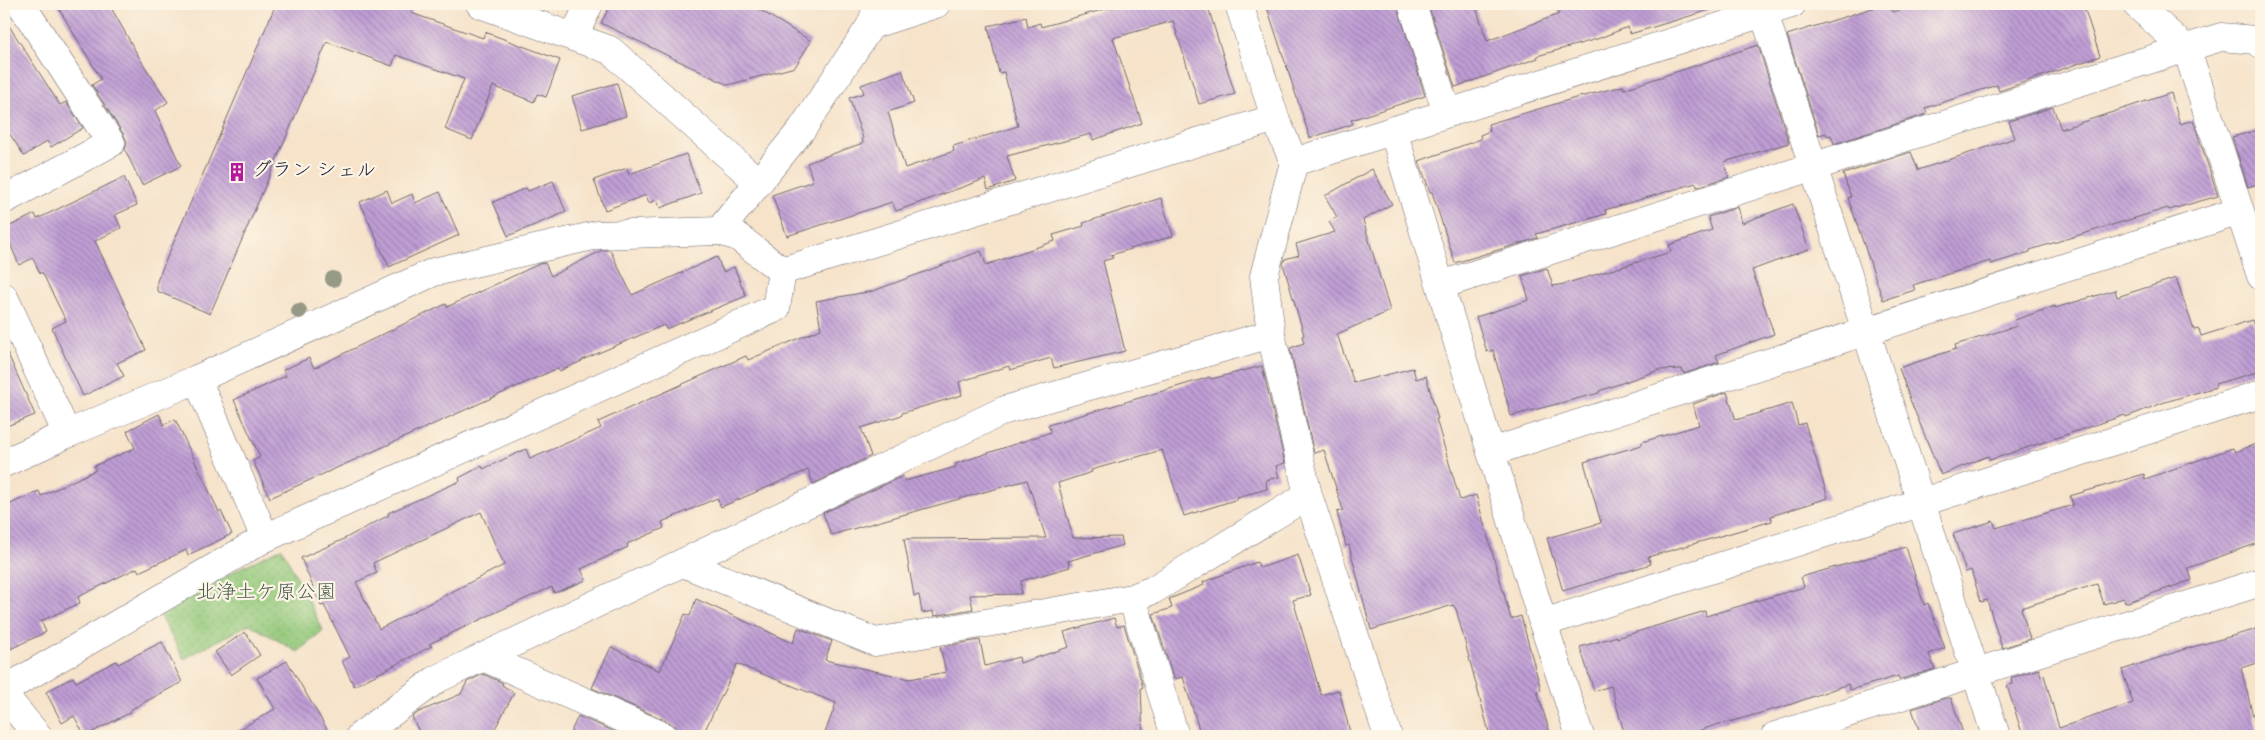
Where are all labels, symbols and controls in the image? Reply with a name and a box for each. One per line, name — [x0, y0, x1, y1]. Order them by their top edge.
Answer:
place label: グラン シェル — [252, 158, 377, 186]
building icon: グラン シェル — [226, 161, 248, 183]
park label: 北浄土ケ原公園 — [196, 580, 336, 608]

